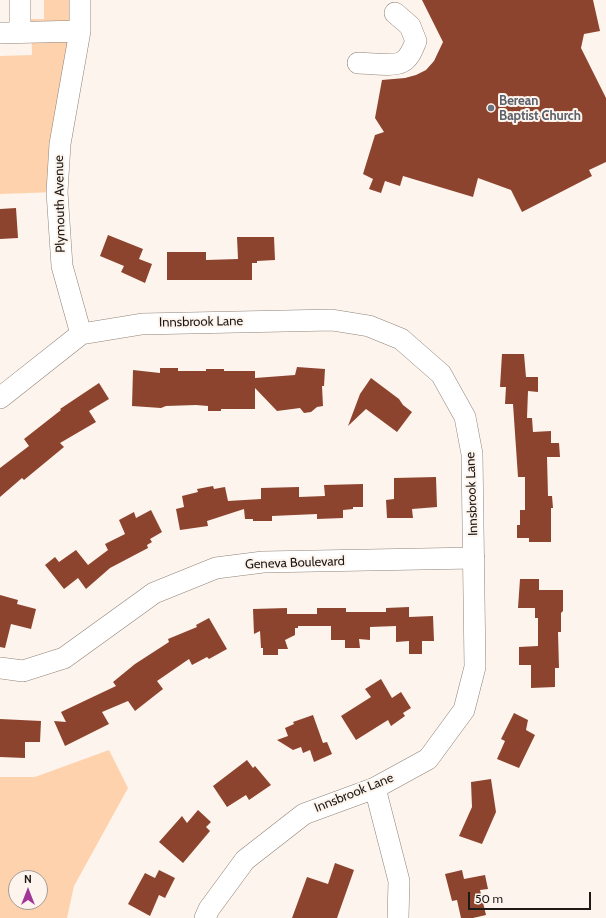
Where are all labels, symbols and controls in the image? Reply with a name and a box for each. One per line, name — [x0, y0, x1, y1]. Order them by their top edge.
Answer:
place label: Berean Baptist Church — [499, 93, 581, 124]
marker: Berean Baptist Church — [486, 103, 496, 113]
street label: Plymouth Avenue — [51, 155, 69, 253]
street label: Innsbrook Lane — [159, 313, 243, 331]
street label: Innsbrook Lane — [463, 452, 481, 536]
street label: Geneva Boulevard — [245, 553, 345, 573]
street label: Innsbrook Lane — [312, 770, 396, 816]
north arrow — [8, 870, 48, 910]
text: N — [24, 872, 32, 886]
scale bar — [470, 884, 593, 910]
text: 50 m — [475, 891, 503, 906]

